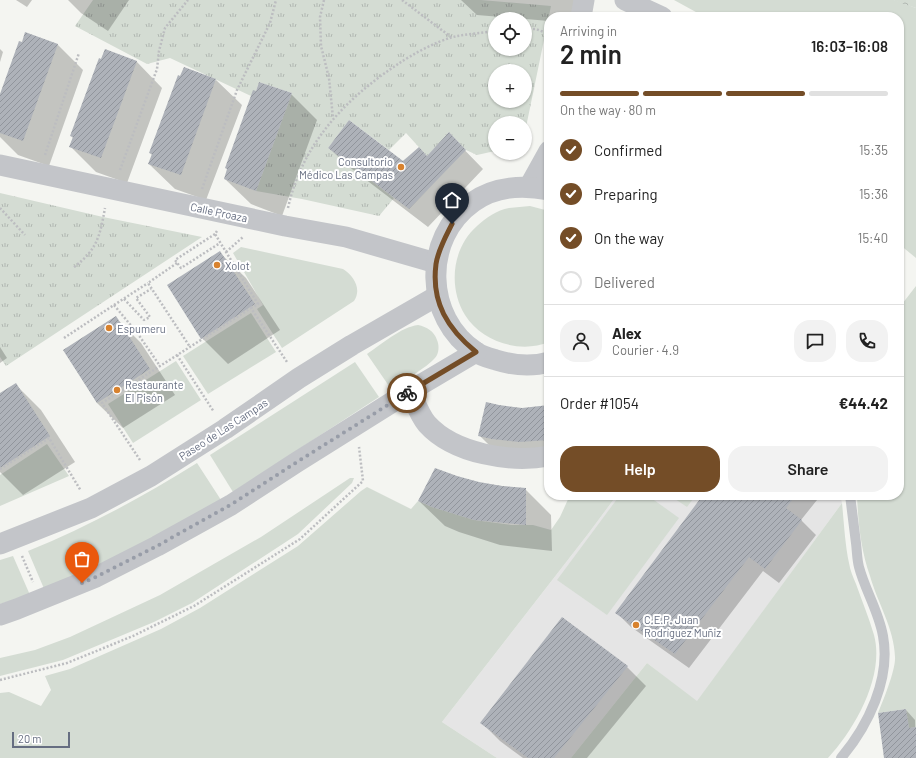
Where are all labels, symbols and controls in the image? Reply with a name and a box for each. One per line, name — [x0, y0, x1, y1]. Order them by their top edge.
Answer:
map controls — [488, 12, 532, 160]
button: locate — [488, 12, 532, 56]
text: Arriving in — [560, 23, 617, 39]
text: 16:03–16:08 — [811, 37, 888, 55]
text: 2 min — [560, 38, 622, 69]
button: + — [488, 64, 532, 108]
text: On the way · 80 m — [560, 102, 656, 118]
button: − — [488, 116, 532, 160]
icon: check — [560, 139, 582, 161]
text: Confirmed — [594, 141, 662, 159]
text: 15:35 — [859, 142, 888, 158]
place label: Consultorio Médico Las Campas — [299, 155, 393, 181]
marker: Consultorio Médico Las Campas — [396, 162, 406, 172]
pin — [435, 183, 469, 224]
icon: check — [560, 183, 582, 205]
text: Preparing — [594, 185, 658, 203]
text: 15:36 — [859, 186, 888, 202]
icon: home — [441, 189, 463, 211]
street label: Calle Proaza — [189, 200, 249, 224]
icon: check — [560, 227, 582, 249]
text: On the way — [594, 229, 664, 247]
text: 15:40 — [858, 230, 888, 246]
place label: Xolot — [225, 259, 250, 272]
marker: Xolot — [212, 260, 222, 270]
text: Delivered — [594, 273, 655, 291]
button: person — [560, 320, 602, 362]
button: chat — [794, 320, 836, 362]
button: phone — [846, 320, 888, 362]
place label: Espumeru — [117, 322, 166, 335]
marker: Espumeru — [104, 323, 114, 333]
text: Alex — [612, 324, 642, 342]
text: Courier · 4.9 — [612, 342, 679, 358]
courier — [387, 373, 427, 413]
place label: Restaurante El Pisón — [125, 378, 184, 404]
icon: bike — [396, 382, 418, 404]
marker: Restaurante El Pisón — [112, 385, 122, 395]
text: Order #1054 — [560, 394, 639, 412]
text: €44.42 — [839, 394, 888, 412]
street label: Paseo de Las Campas — [176, 395, 270, 463]
button: Help — [560, 446, 720, 492]
button: Share — [728, 446, 888, 492]
pin — [65, 542, 99, 583]
icon: bag — [71, 548, 93, 570]
place label: C.E.P. Juan Rodríguez Muñiz — [644, 613, 721, 639]
marker: C.E.P. Juan Rodríguez Muñiz — [631, 620, 641, 630]
scale bar — [12, 730, 70, 749]
text: 20 m — [18, 732, 41, 745]

